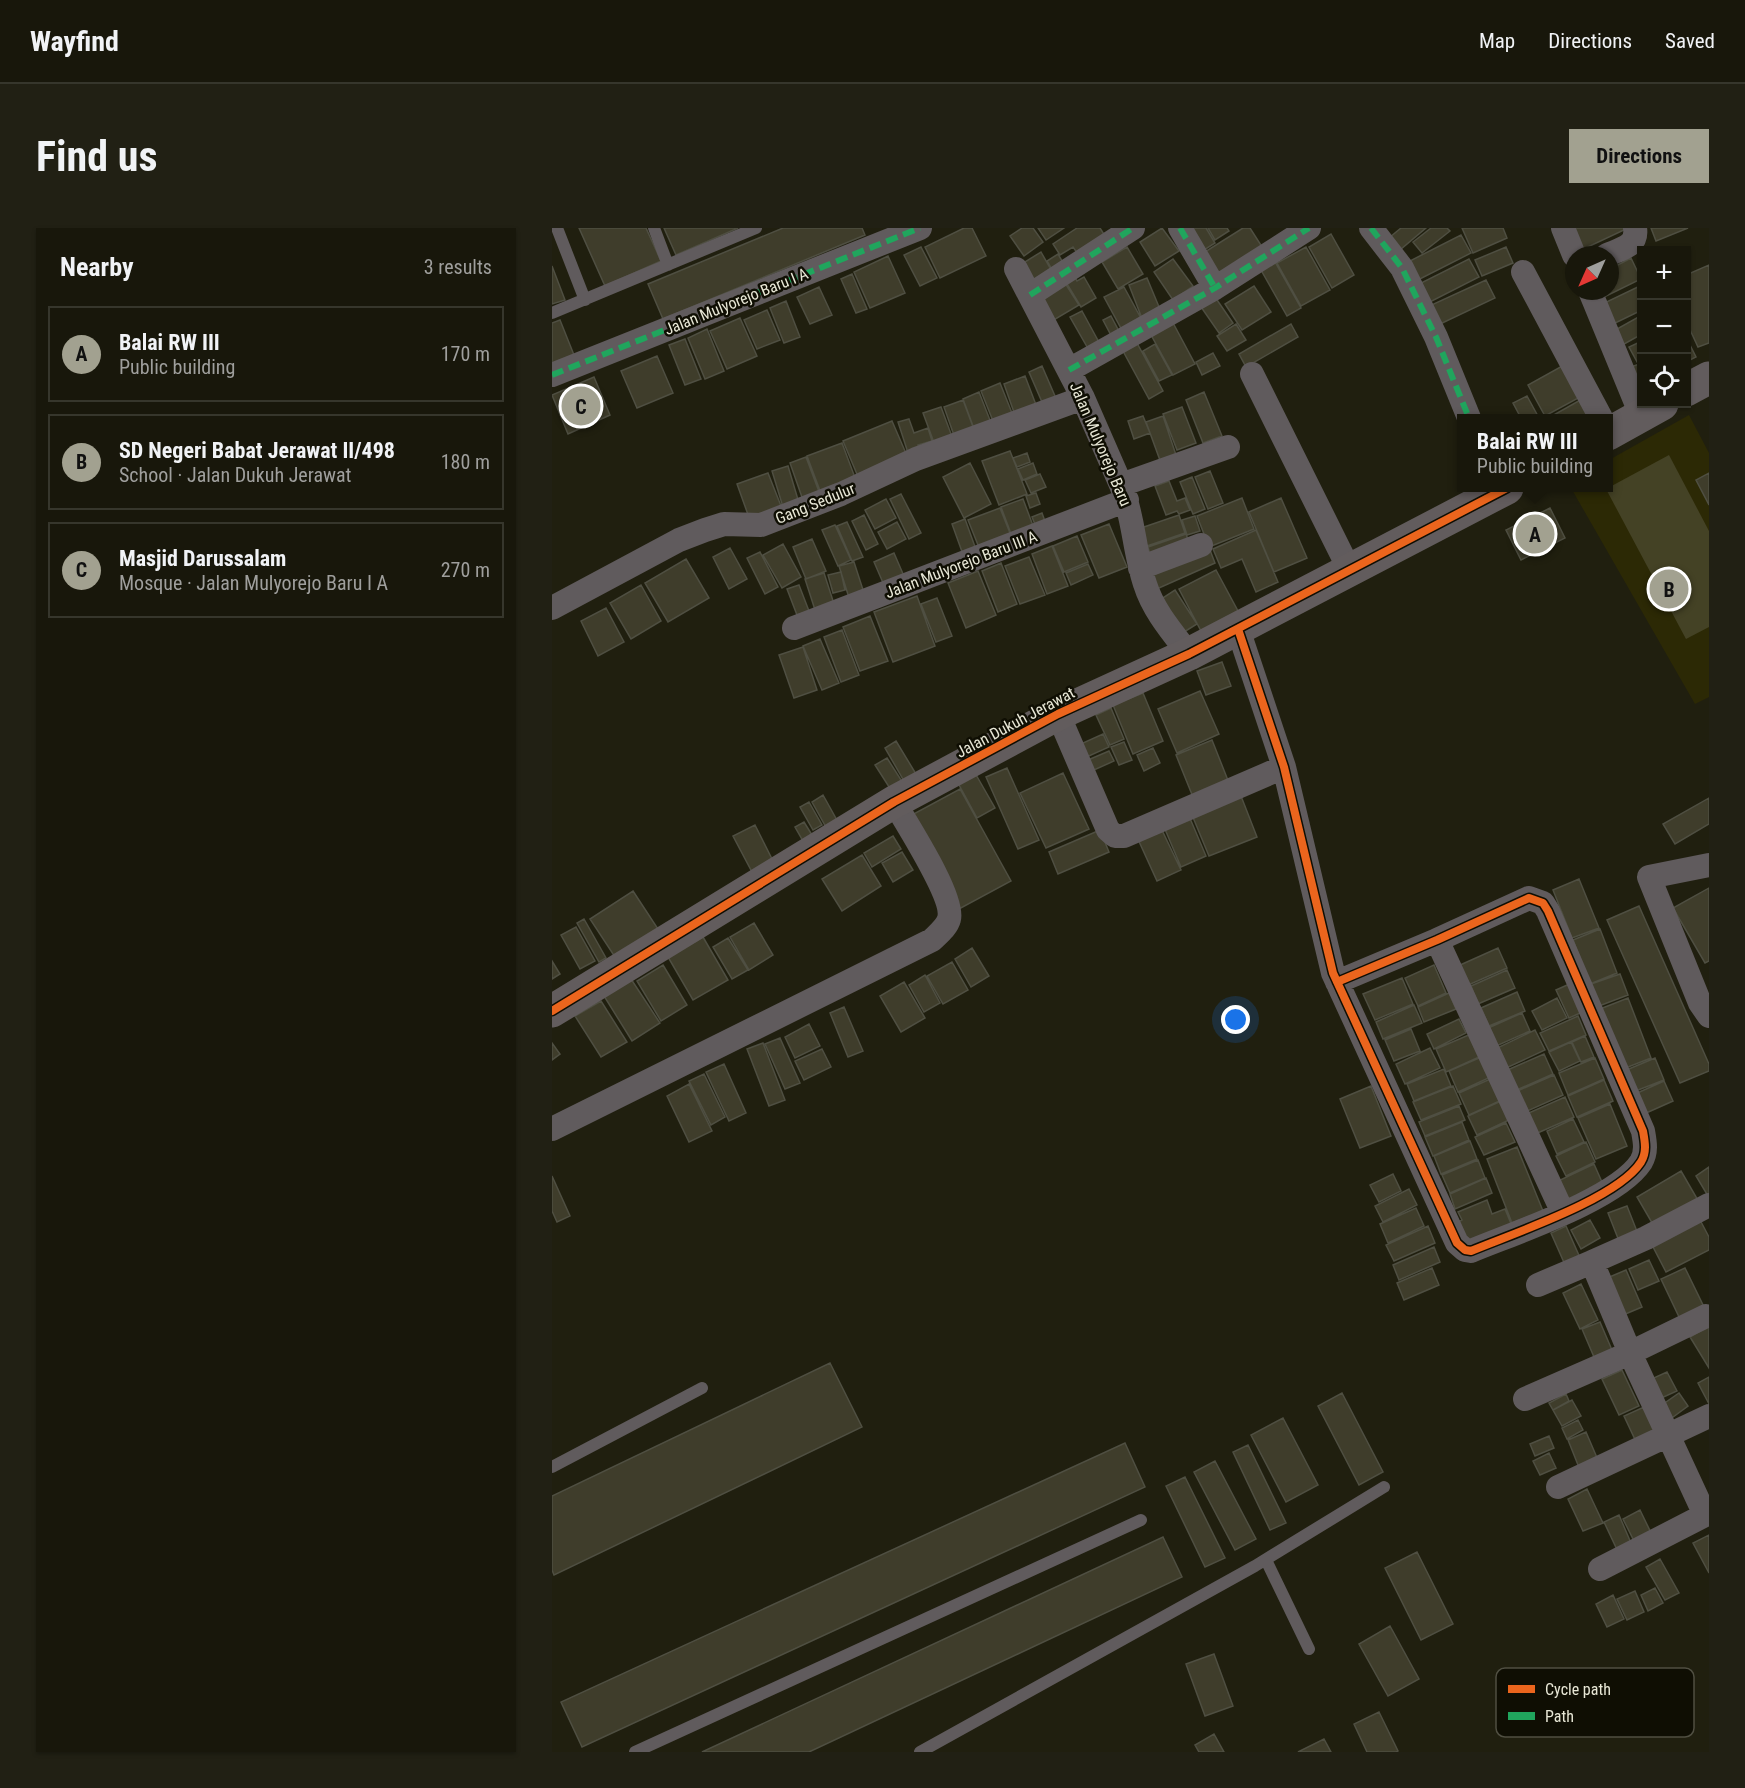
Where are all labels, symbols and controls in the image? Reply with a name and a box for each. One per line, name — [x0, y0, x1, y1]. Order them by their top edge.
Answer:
text: Wayfind — [30, 25, 119, 58]
text: Map — [1479, 29, 1515, 53]
text: Directions — [1548, 29, 1632, 53]
text: Saved — [1665, 29, 1715, 53]
button: Directions — [1569, 129, 1709, 183]
text: Find us — [36, 132, 157, 181]
north arrow — [1565, 246, 1619, 300]
map controls — [1637, 246, 1691, 408]
button: + — [1637, 246, 1691, 300]
text: Nearby — [60, 252, 134, 282]
text: 3 results — [424, 255, 492, 279]
street label: Jalan Mulyorejo Baru I A — [662, 264, 811, 339]
button: − — [1637, 300, 1691, 354]
text: Balai RW III — [119, 330, 220, 355]
text: A — [76, 342, 87, 366]
text: 170 m — [441, 342, 490, 366]
button: locate — [1637, 354, 1691, 408]
text: Public building — [119, 355, 235, 379]
street label: Jalan Mulyorejo Baru — [1066, 379, 1135, 509]
pin: C — [561, 384, 600, 429]
popup — [1457, 414, 1613, 492]
text: Balai RW III — [1477, 429, 1578, 454]
text: SD Negeri Babat Jerawat II/498 — [119, 438, 395, 463]
text: B — [76, 450, 87, 474]
text: 180 m — [441, 450, 490, 474]
text: Public building — [1477, 454, 1593, 478]
text: School · Jalan Dukuh Jerawat — [119, 463, 352, 487]
street label: Gang Sedulur — [773, 479, 858, 528]
pin: A — [1516, 512, 1554, 556]
street label: Jalan Mulyorejo Baru III A — [882, 527, 1040, 602]
text: Masjid Darussalam — [119, 546, 286, 571]
text: C — [76, 558, 87, 582]
text: 270 m — [441, 558, 490, 582]
pin: B — [1650, 566, 1688, 612]
text: Mosque · Jalan Mulyorejo Baru I A — [119, 571, 388, 595]
street label: Jalan Dukuh Jerawat — [953, 683, 1078, 762]
your location — [1221, 1005, 1250, 1034]
legend — [1496, 1668, 1694, 1737]
text: Cycle path — [1545, 1680, 1611, 1699]
text: Path — [1545, 1707, 1574, 1726]

